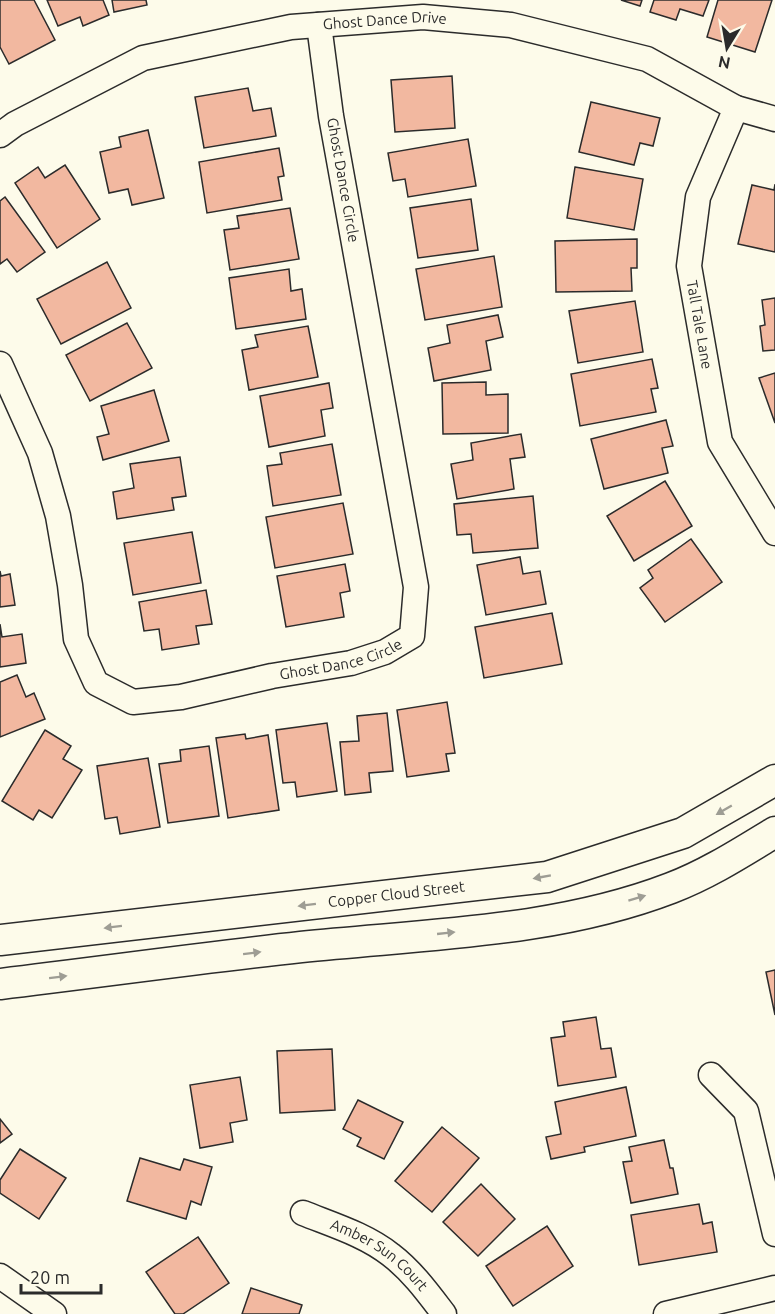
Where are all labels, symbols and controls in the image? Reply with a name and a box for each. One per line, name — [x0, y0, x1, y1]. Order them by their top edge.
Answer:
street label: Ghost Dance Drive — [322, 8, 448, 33]
north arrow — [697, 18, 757, 78]
text: N — [717, 53, 732, 73]
street label: Ghost Dance Circle — [324, 116, 363, 244]
street label: Tall Tale Lane — [684, 279, 716, 371]
street label: Ghost Dance Circle — [278, 635, 405, 683]
one-way arrow — [716, 804, 732, 815]
one-way arrow — [533, 872, 552, 881]
street label: Copper Cloud Street — [327, 878, 466, 910]
one-way arrow — [628, 893, 646, 903]
one-way arrow — [297, 900, 316, 909]
one-way arrow — [104, 922, 123, 932]
one-way arrow — [436, 928, 455, 938]
one-way arrow — [242, 949, 261, 958]
one-way arrow — [49, 972, 68, 982]
street label: Amber Sun Court — [328, 1215, 432, 1294]
scale bar — [21, 1257, 100, 1295]
text: 20 m — [30, 1267, 70, 1287]

